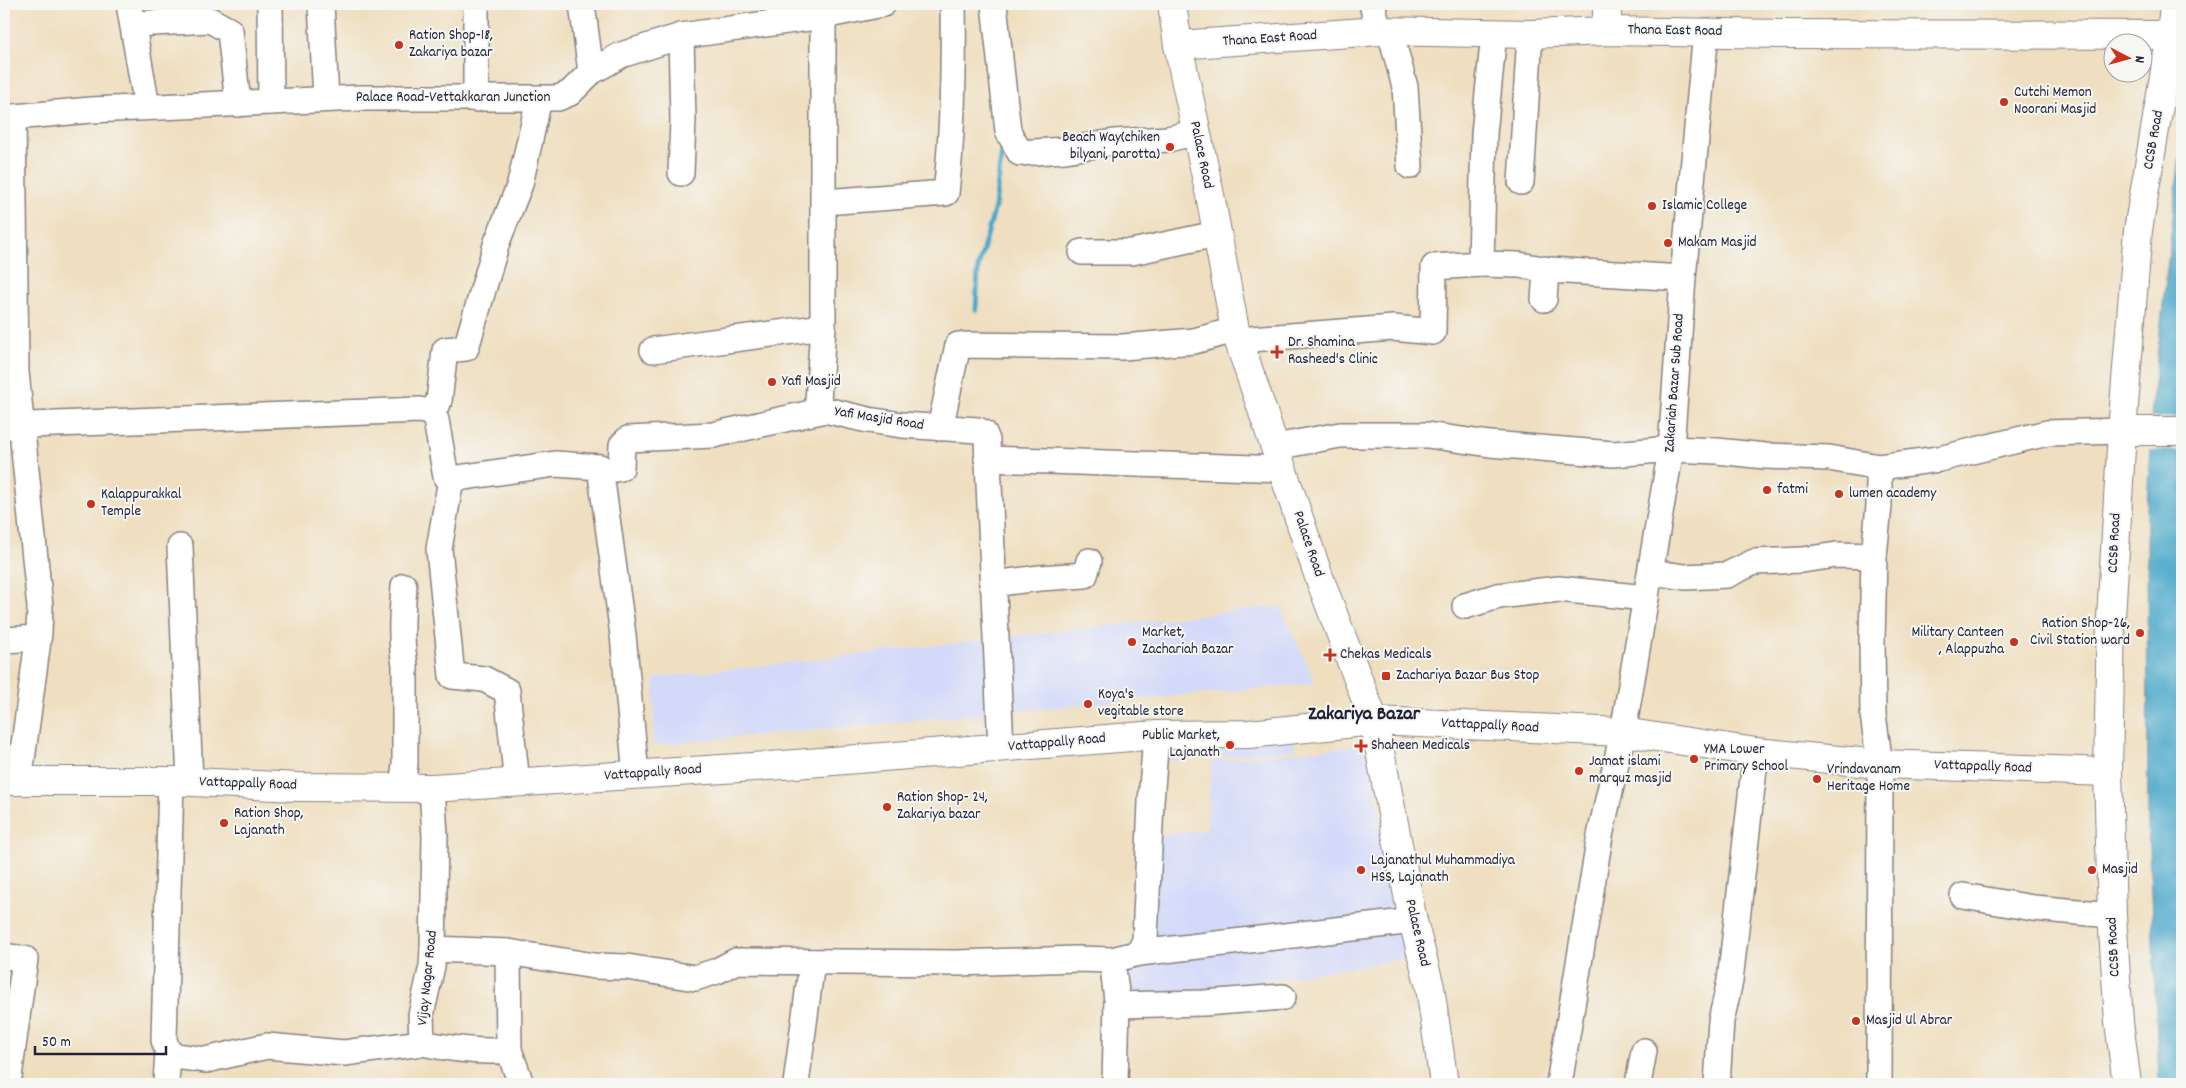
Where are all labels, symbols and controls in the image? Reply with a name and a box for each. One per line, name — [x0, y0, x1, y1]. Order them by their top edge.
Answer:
street label: Thana East Road — [1628, 19, 1722, 43]
place label: Ration Shop-18, Zakariya bazar — [409, 25, 493, 64]
street label: Thana East Road — [1222, 25, 1318, 53]
north arrow — [2104, 32, 2154, 82]
marker: Ration Shop-18, Zakariya bazar — [393, 39, 405, 51]
text: N — [2129, 55, 2149, 64]
place label: Cutchi Memon Noorani Masjid — [2014, 82, 2096, 121]
street label: Palace Road-Vettakkaran Junction — [356, 87, 550, 109]
marker: Cutchi Memon Noorani Masjid — [1998, 96, 2010, 108]
street label: CCSB Road — [2138, 109, 2170, 171]
street label: Palace Road — [1183, 119, 1219, 191]
place label: Beach Way(chiken bilyani, parotta) — [1062, 127, 1160, 166]
marker: Beach Way(chiken bilyani, parotta) — [1164, 141, 1176, 153]
place label: Islamic College — [1662, 195, 1747, 217]
marker: Islamic College — [1646, 200, 1658, 212]
place label: Makam Masjid — [1678, 232, 1757, 254]
marker: Makam Masjid — [1662, 237, 1674, 249]
street label: Zakariah Bazar Sub Road — [1659, 313, 1691, 453]
place label: Dr. Shamina Rasheed's Clinic — [1288, 332, 1378, 371]
marker: Dr. Shamina Rasheed's Clinic — [1270, 345, 1284, 359]
place label: Yafi Masjid — [782, 371, 841, 393]
marker: Yafi Masjid — [766, 376, 778, 388]
street label: Yafi Masjid Road — [833, 401, 925, 437]
place label: fatmi — [1777, 479, 1808, 501]
place label: lumen academy — [1849, 483, 1937, 505]
place label: Kalappurakkal Temple — [101, 484, 182, 523]
marker: fatmi — [1761, 484, 1773, 496]
marker: lumen academy — [1833, 488, 1845, 500]
marker: Kalappurakkal Temple — [85, 498, 97, 510]
street label: Palace Road — [1286, 508, 1330, 580]
street label: CCSB Road — [2102, 512, 2128, 574]
place label: Ration Shop-26, Civil Station ward — [2030, 613, 2130, 652]
place label: Market, Zachariah Bazar — [1142, 622, 1234, 661]
place label: Military Canteen , Alappuzha — [1911, 622, 2005, 661]
marker: Ration Shop-26, Civil Station ward — [2134, 627, 2146, 639]
marker: Market, Zachariah Bazar — [1126, 636, 1138, 648]
marker: Military Canteen , Alappuzha — [2008, 636, 2020, 648]
place label: Chekas Medicals — [1340, 644, 1432, 666]
marker: Chekas Medicals — [1324, 649, 1336, 661]
place label: Zachariya Bazar Bus Stop — [1396, 665, 1539, 687]
marker: Zachariya Bazar Bus Stop — [1380, 670, 1392, 682]
place label: Koya's vegitable store — [1098, 684, 1184, 723]
marker: Koya's vegitable store — [1082, 698, 1094, 710]
district label: Zakariya Bazar — [1308, 701, 1421, 729]
street label: Vattappally Road — [1441, 712, 1539, 740]
place label: Public Market, Lajanath — [1142, 725, 1220, 764]
street label: Vattappally Road — [1007, 728, 1107, 758]
place label: Shaheen Medicals — [1371, 735, 1470, 757]
marker: Public Market, Lajanath — [1224, 739, 1236, 751]
place label: YMA Lower Primary School — [1704, 739, 1788, 778]
marker: Shaheen Medicals — [1355, 740, 1367, 752]
place label: Jamat islami marquz masjid — [1589, 751, 1672, 790]
marker: YMA Lower Primary School — [1688, 753, 1700, 765]
street label: Vattappally Road — [1934, 754, 2032, 780]
street label: Vattappally Road — [603, 759, 703, 787]
place label: Vrindavanam Heritage Home — [1827, 759, 1910, 798]
marker: Jamat islami marquz masjid — [1573, 765, 1585, 777]
street label: Vattappally Road — [199, 771, 297, 797]
marker: Vrindavanam Heritage Home — [1811, 773, 1823, 785]
place label: Ration Shop- 24, Zakariya bazar — [897, 787, 988, 826]
marker: Ration Shop- 24, Zakariya bazar — [881, 801, 893, 813]
place label: Ration Shop, Lajanath — [234, 803, 304, 842]
marker: Ration Shop, Lajanath — [218, 817, 230, 829]
place label: Lajanathul Muhammadiya HSS, Lajanath — [1371, 850, 1516, 889]
place label: Masjid — [2102, 859, 2138, 881]
marker: Lajanathul Muhammadiya HSS, Lajanath — [1355, 864, 1367, 876]
marker: Masjid — [2086, 864, 2098, 876]
street label: Palace Road — [1399, 897, 1435, 969]
street label: CCSB Road — [2101, 916, 2127, 978]
street label: Vijay Nagar Road — [412, 929, 444, 1027]
place label: Masjid Ul Abrar — [1866, 1010, 1953, 1032]
marker: Masjid Ul Abrar — [1850, 1015, 1862, 1027]
scale bar — [35, 1023, 166, 1055]
text: 50 m — [42, 1032, 71, 1054]

